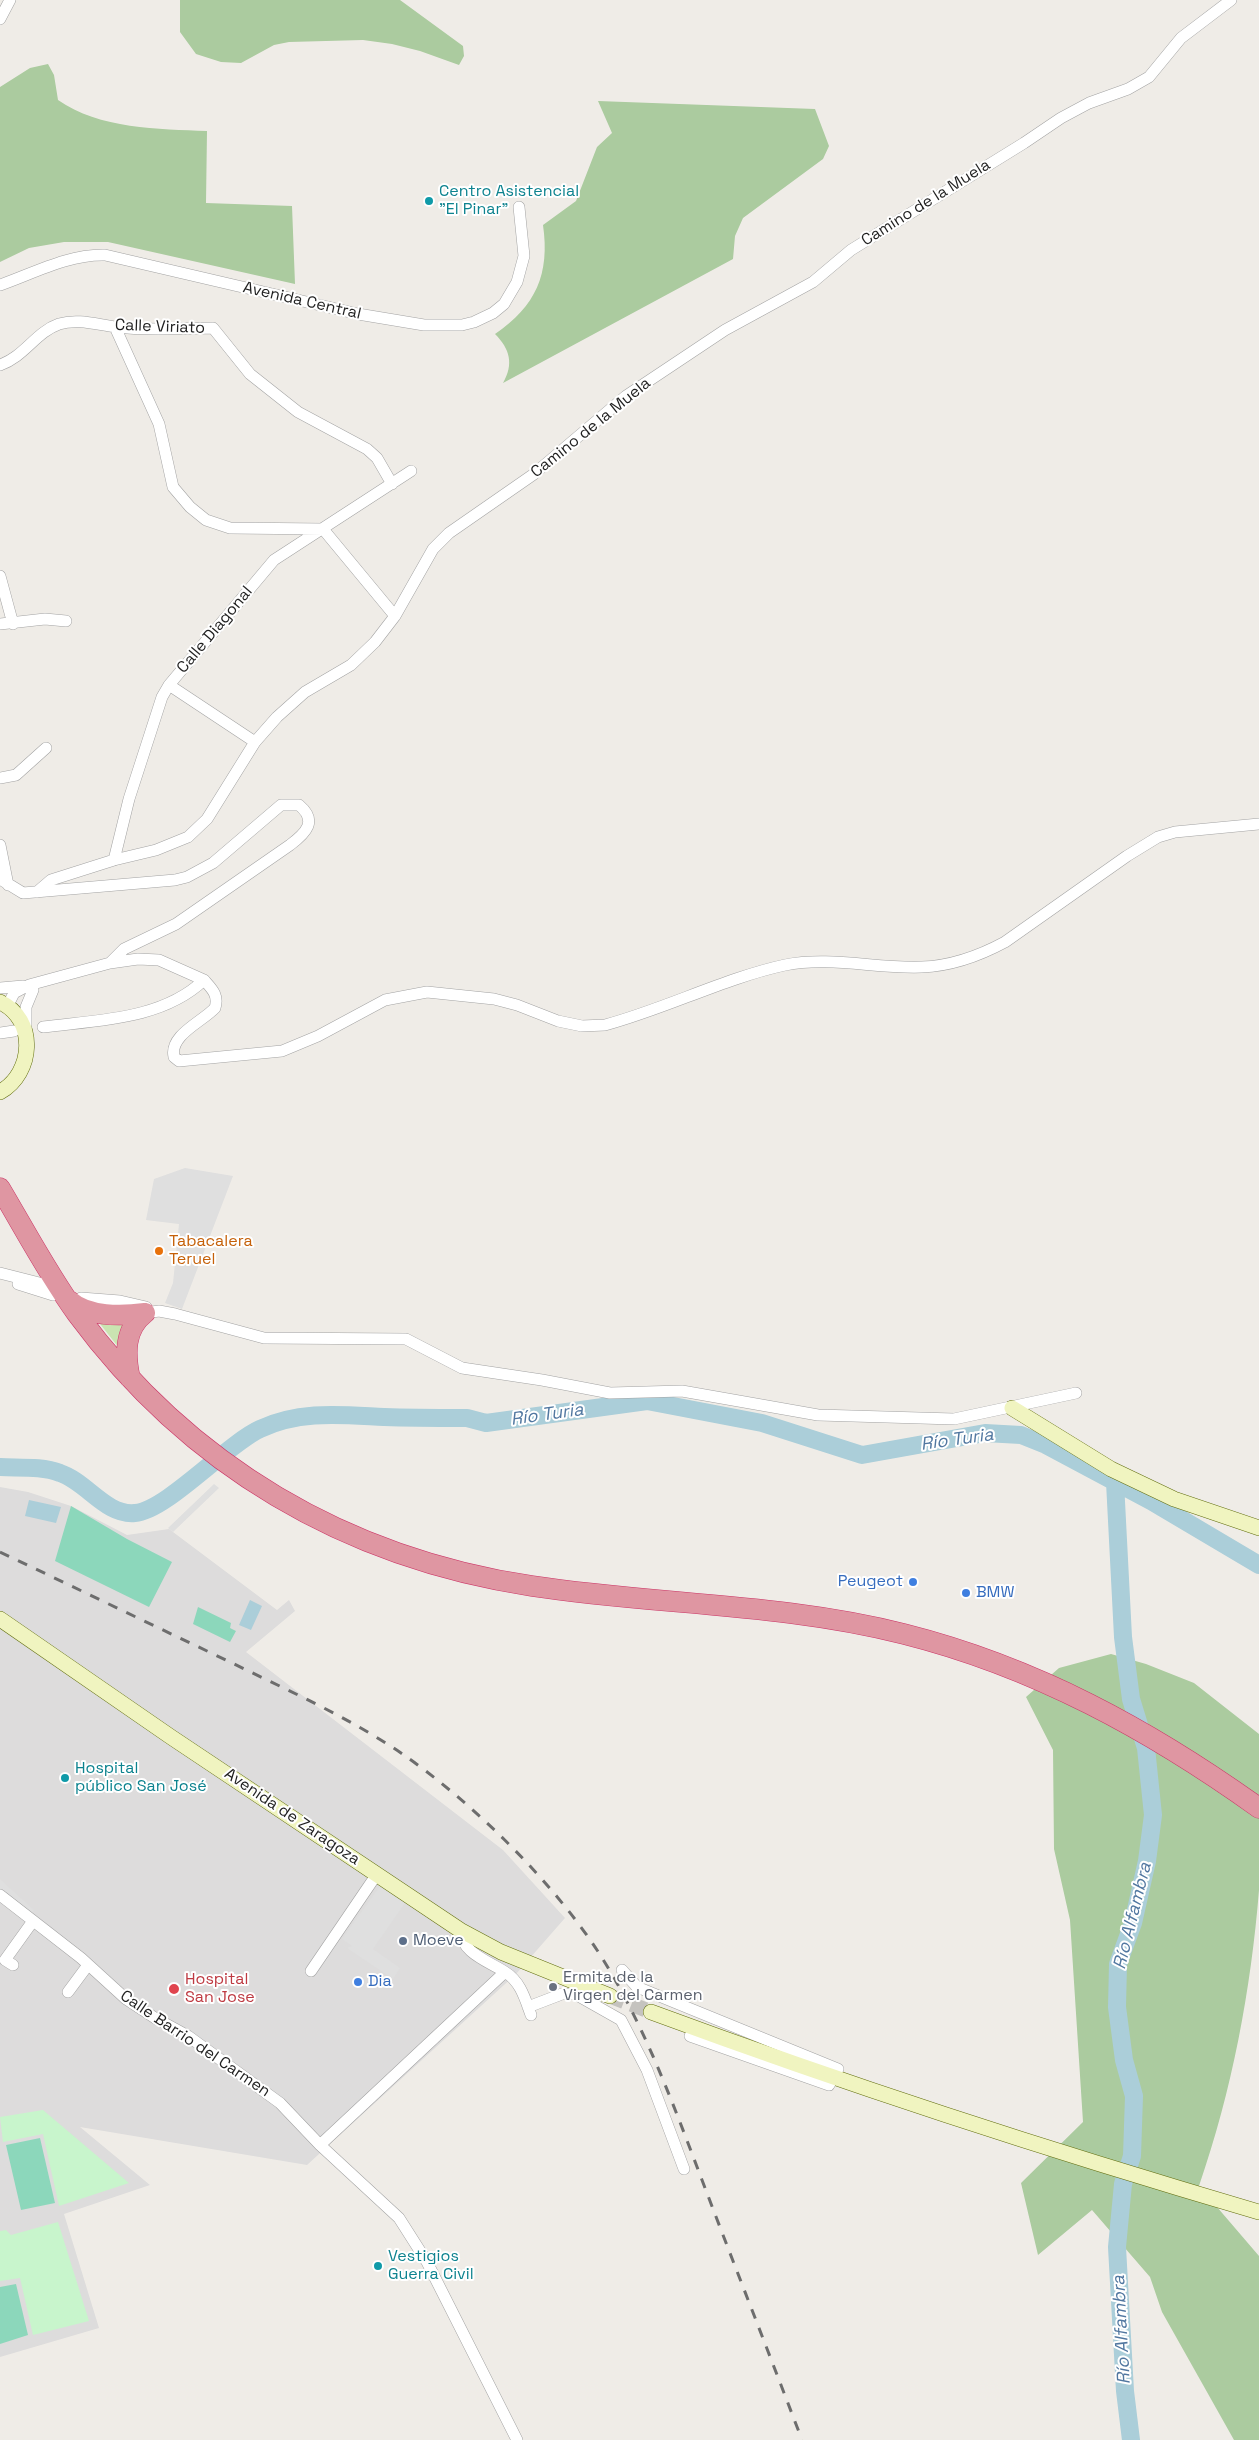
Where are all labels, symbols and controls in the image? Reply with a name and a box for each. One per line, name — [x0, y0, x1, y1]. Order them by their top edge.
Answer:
street label: Camino de la Muela — [858, 156, 994, 250]
place label: Centro Asistencial "El Pinar" — [439, 182, 579, 220]
marker: Centro Asistencial "El Pinar" — [423, 195, 435, 207]
street label: Avenida Central — [241, 278, 363, 324]
street label: Calle Viriato — [115, 316, 205, 338]
street label: Camino de la Muela — [527, 374, 655, 482]
street label: Calle Diagonal — [173, 583, 257, 677]
place label: Tabacalera Teruel — [169, 1232, 253, 1270]
marker: Tabacalera Teruel — [153, 1245, 165, 1257]
water label: Río Turia — [509, 1399, 585, 1431]
water label: Río Turia — [919, 1424, 995, 1456]
place label: Peugeot — [838, 1572, 903, 1592]
marker: Peugeot — [907, 1576, 919, 1588]
place label: BMW — [976, 1583, 1014, 1603]
marker: BMW — [960, 1587, 972, 1599]
place label: Hospital público San José — [75, 1759, 207, 1797]
street label: Avenida de Zaragoza — [221, 1764, 363, 1870]
marker: Hospital público San José — [59, 1772, 71, 1784]
water label: Río Alfambra — [1109, 1860, 1157, 1972]
place label: Moeve — [413, 1931, 464, 1951]
marker: Moeve — [397, 1935, 409, 1947]
place label: Ermita de la Virgen del Carmen — [563, 1968, 703, 2006]
place label: Hospital San Jose — [185, 1970, 255, 2008]
place label: Dia — [368, 1972, 392, 1992]
marker: Dia — [352, 1976, 364, 1988]
marker: Ermita de la Virgen del Carmen — [547, 1981, 559, 1993]
marker: Hospital San Jose — [167, 1982, 181, 1996]
street label: Calle Barrio del Carmen — [116, 1987, 274, 2101]
place label: Vestigios Guerra Civil — [388, 2247, 474, 2285]
marker: Vestigios Guerra Civil — [372, 2260, 384, 2272]
water label: Río Alfambra — [1108, 2275, 1136, 2385]

